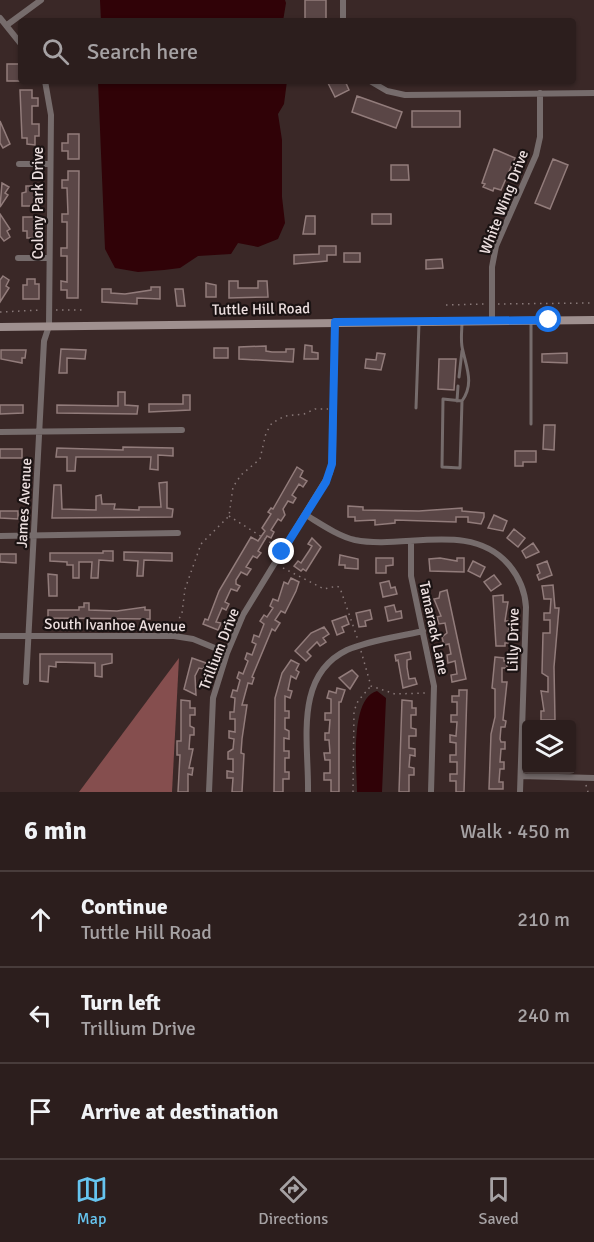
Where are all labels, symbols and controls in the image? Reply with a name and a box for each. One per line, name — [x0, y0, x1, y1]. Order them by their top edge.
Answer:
search box — [18, 18, 576, 84]
icon: search — [39, 35, 72, 68]
text: Search here — [87, 38, 198, 65]
street label: Colony Park Drive — [29, 147, 47, 259]
street label: White Wing Drive — [476, 147, 532, 257]
street label: Tuttle Hill Road — [212, 299, 310, 319]
route start — [535, 306, 561, 332]
street label: James Avenue — [13, 457, 35, 549]
route end — [268, 538, 294, 564]
street label: Tamarack Lane — [415, 580, 453, 676]
street label: Trillium Drive — [195, 606, 243, 692]
street label: Lilly Drive — [503, 608, 523, 672]
street label: South Ivanhoe Avenue — [44, 615, 186, 635]
map controls — [522, 720, 576, 774]
button: layers — [522, 720, 576, 774]
text: 6 min — [24, 815, 87, 847]
text: Walk · 450 m — [460, 819, 570, 844]
text: Continue — [81, 893, 168, 920]
icon: ahead — [24, 903, 57, 936]
text: 210 m — [517, 907, 570, 932]
text: Tuttle Hill Road — [81, 920, 212, 945]
text: Turn left — [81, 989, 161, 1016]
icon: left — [24, 999, 57, 1032]
text: 240 m — [517, 1003, 570, 1028]
text: Trillium Drive — [81, 1016, 196, 1041]
icon: arrive — [24, 1095, 57, 1128]
text: Arrive at destination — [81, 1098, 278, 1125]
tab: Map — [75, 1173, 108, 1229]
tab: Directions — [258, 1173, 328, 1229]
tab: Saved — [479, 1173, 519, 1229]

